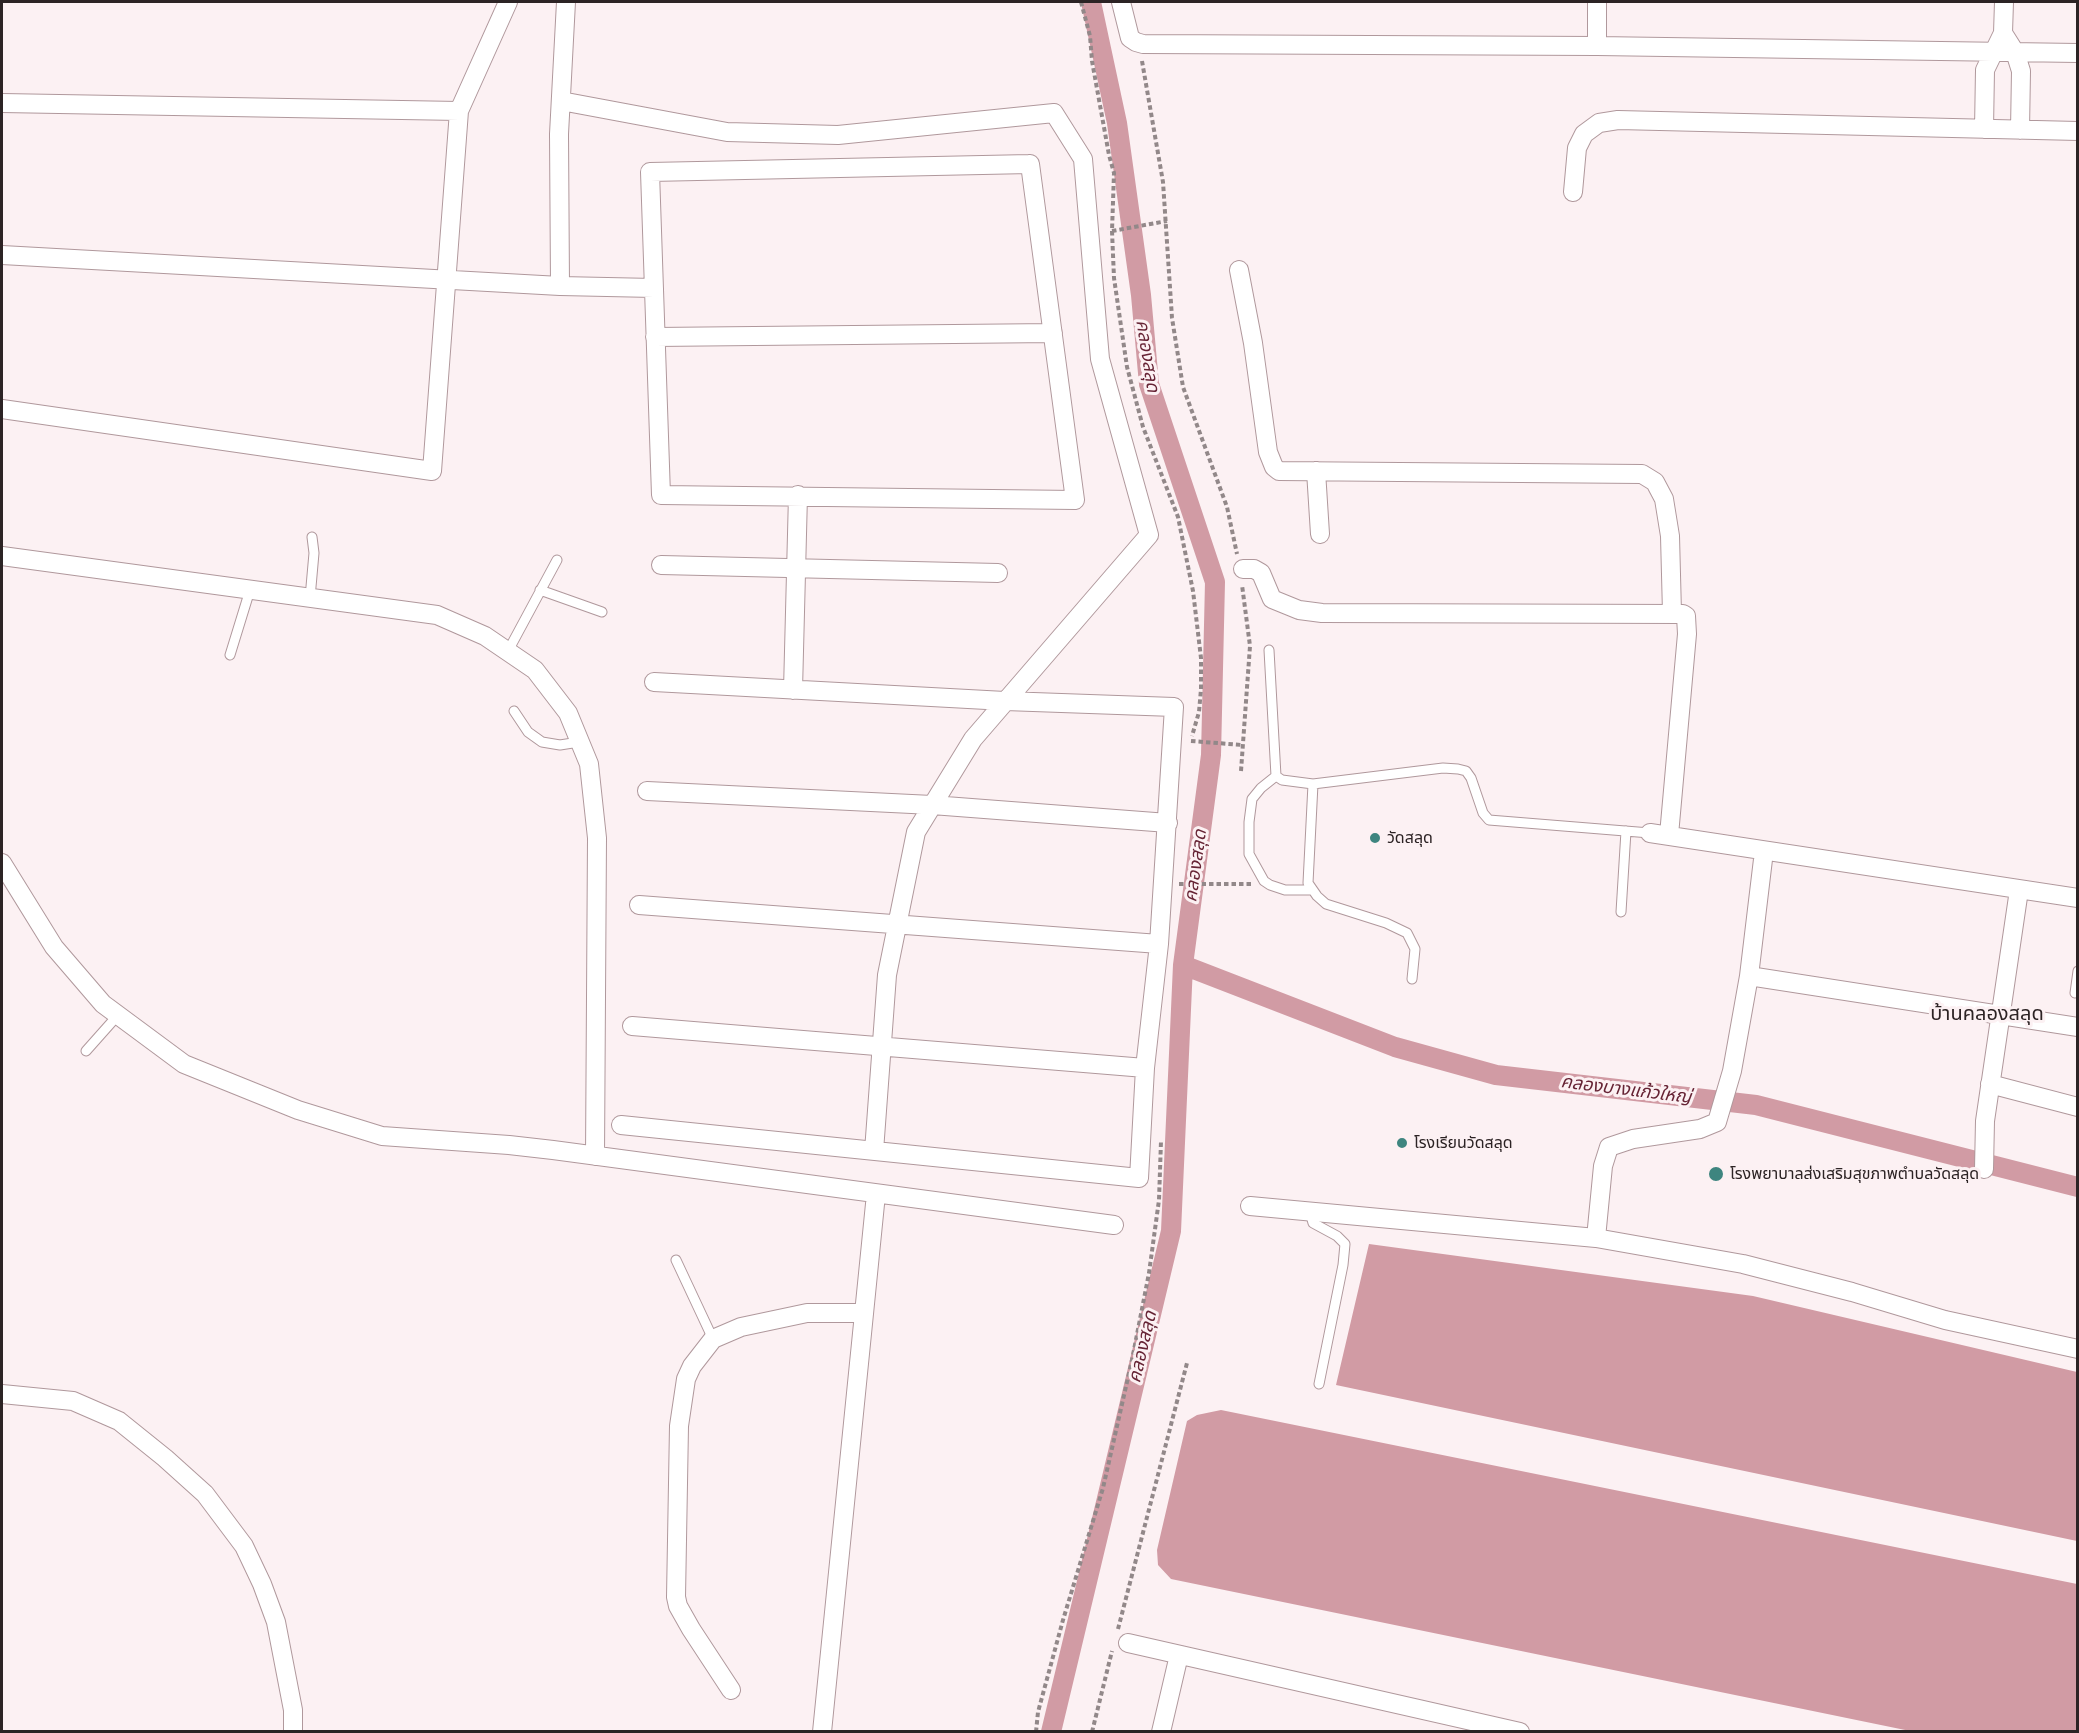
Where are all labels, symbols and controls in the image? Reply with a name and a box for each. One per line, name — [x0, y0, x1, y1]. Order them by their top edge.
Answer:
water label: คลองสลุด — [1131, 318, 1163, 394]
water label: คลองสลุด — [1180, 828, 1212, 904]
place label: วัดสลุด — [1387, 828, 1433, 848]
marker: วัดสลุด — [1368, 831, 1382, 845]
district label: บ้านคลองสลุด — [1930, 1002, 2044, 1026]
water label: คลองบางแก้วใหญ่ — [1560, 1071, 1692, 1109]
place label: โรงเรียนวัดสลุด — [1414, 1133, 1513, 1153]
marker: โรงเรียนวัดสลุด — [1395, 1136, 1409, 1150]
place label: โรงพยาบาลส่งเสริมสุขภาพตำบลวัดสลุด — [1730, 1164, 1979, 1184]
marker: โรงพยาบาลส่งเสริมสุขภาพตำบลวัดสลุด — [1707, 1165, 1725, 1183]
water label: คลองสลุด — [1124, 1309, 1162, 1385]

